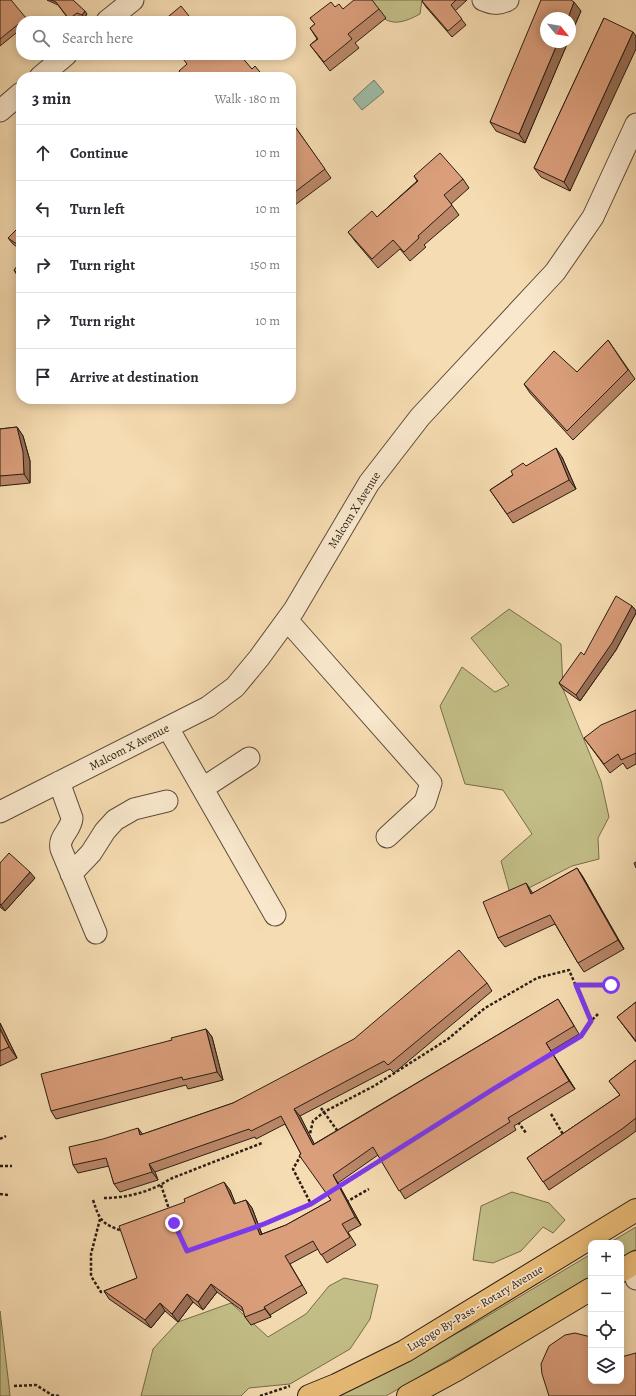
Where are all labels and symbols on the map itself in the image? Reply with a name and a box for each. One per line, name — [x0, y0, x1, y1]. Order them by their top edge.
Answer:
north arrow — [540, 12, 576, 48]
street label: Malcom X Avenue — [324, 469, 384, 551]
street label: Malcom X Avenue — [86, 720, 172, 774]
route start — [602, 976, 620, 994]
route end — [165, 1214, 183, 1232]
street label: Lugogo By-Pass - Rotary Avenue — [404, 1261, 546, 1355]

